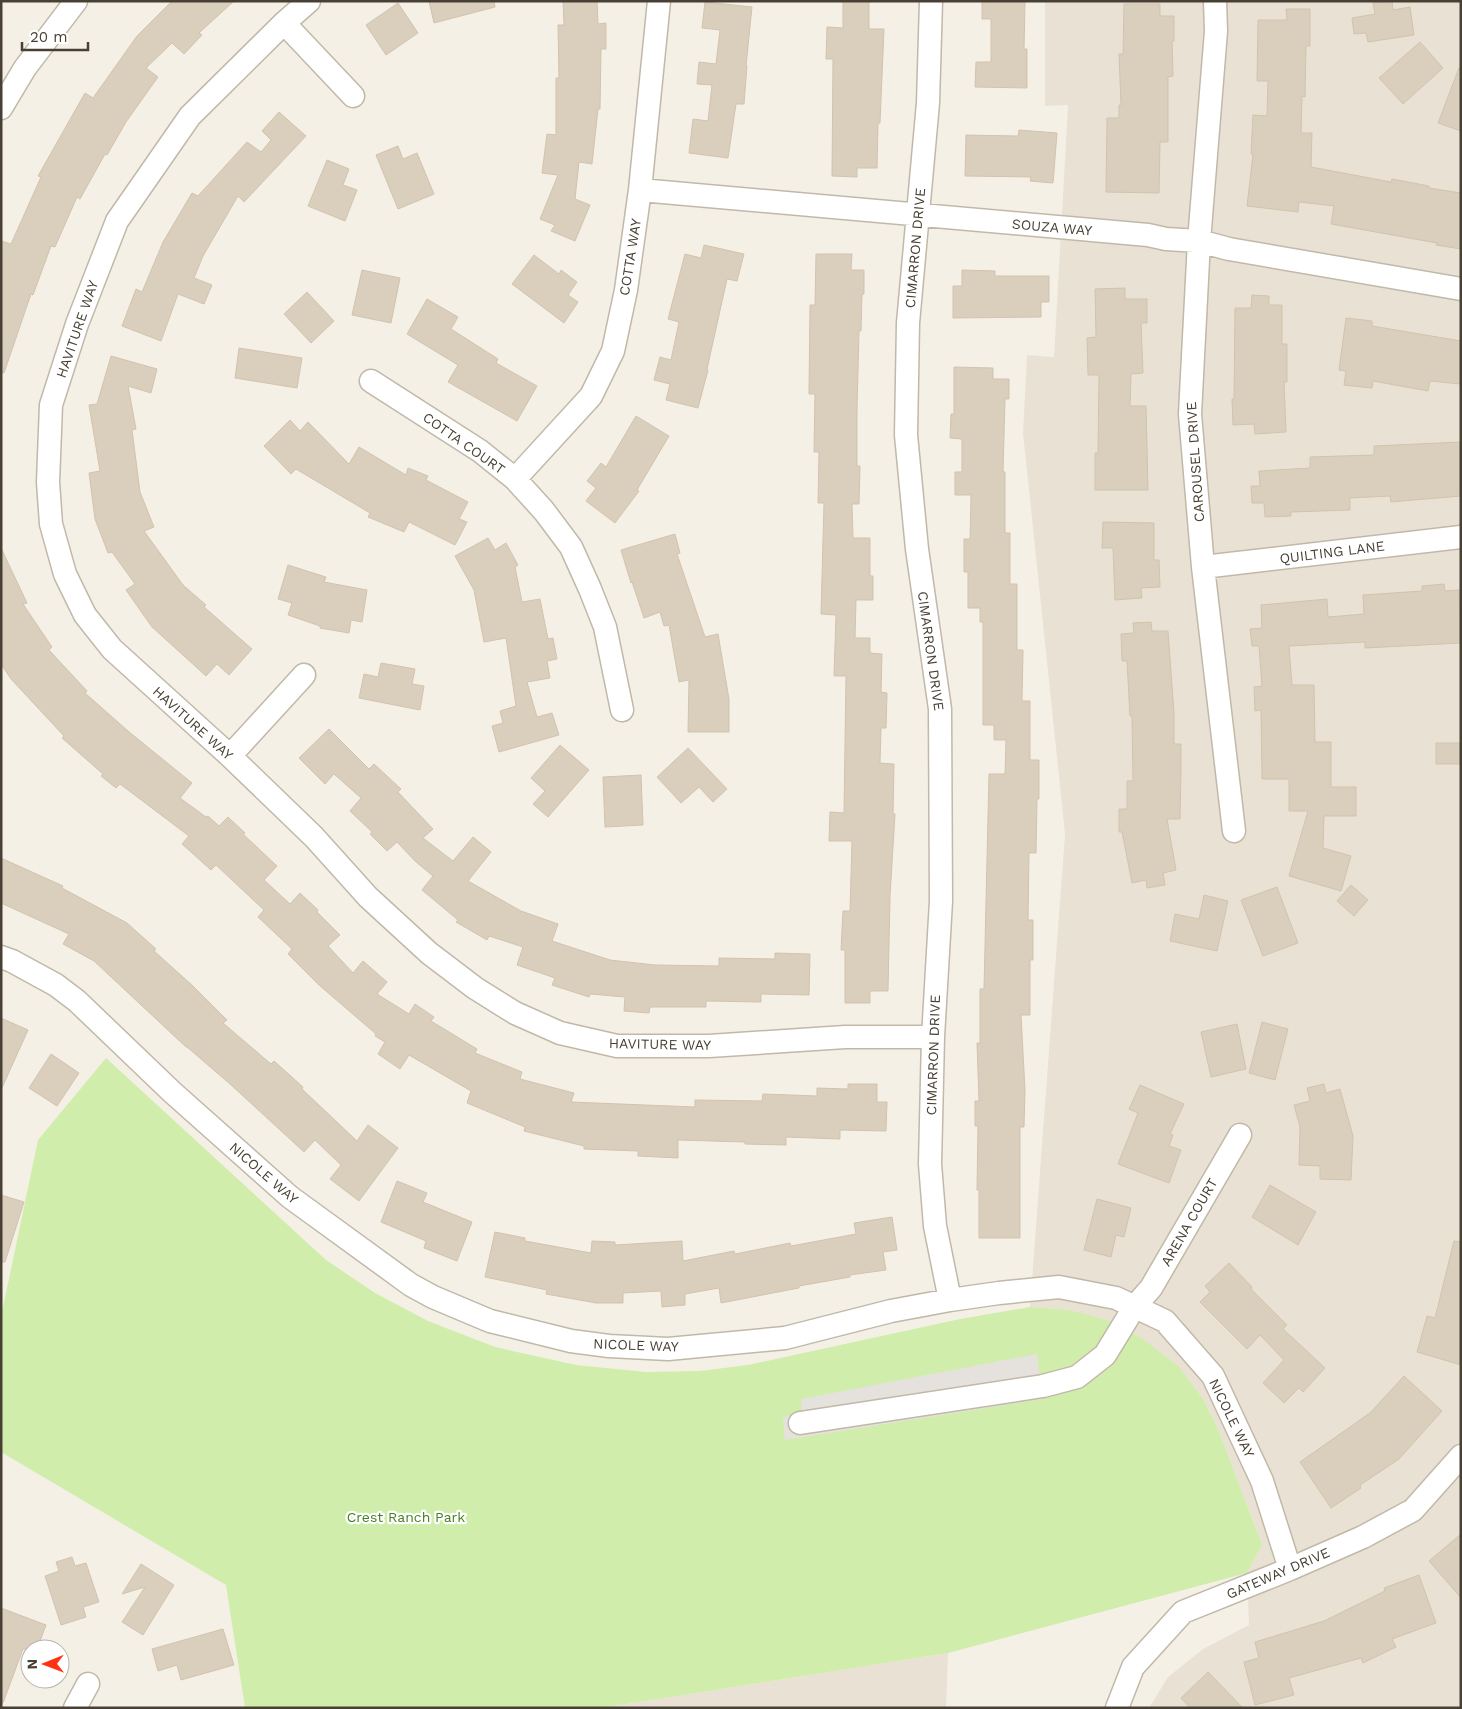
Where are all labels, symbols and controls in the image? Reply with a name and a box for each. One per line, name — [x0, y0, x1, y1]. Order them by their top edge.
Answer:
scale bar — [22, 20, 89, 52]
text: 20 m — [30, 28, 68, 46]
street label: CIMARRON DRIVE — [902, 187, 928, 309]
street label: SOUZA WAY — [1011, 216, 1093, 238]
street label: COTTA WAY — [616, 217, 644, 297]
street label: HAVITURE WAY — [53, 278, 101, 380]
street label: CAROUSEL DRIVE — [1183, 401, 1207, 523]
street label: COTTA COURT — [420, 409, 508, 477]
street label: QUILTING LANE — [1279, 538, 1385, 566]
street label: CIMARRON DRIVE — [915, 590, 947, 712]
street label: HAVITURE WAY — [150, 683, 236, 763]
street label: CIMARRON DRIVE — [923, 994, 943, 1116]
street label: HAVITURE WAY — [609, 1035, 711, 1053]
street label: NICOLE WAY — [226, 1139, 302, 1207]
street label: ARENA COURT — [1157, 1175, 1221, 1269]
street label: NICOLE WAY — [593, 1336, 679, 1354]
street label: NICOLE WAY — [1206, 1376, 1258, 1460]
park label: Crest Ranch Park — [347, 1509, 465, 1525]
street label: GATEWAY DRIVE — [1224, 1544, 1332, 1602]
north arrow — [20, 1639, 70, 1689]
text: N — [24, 1659, 40, 1670]

